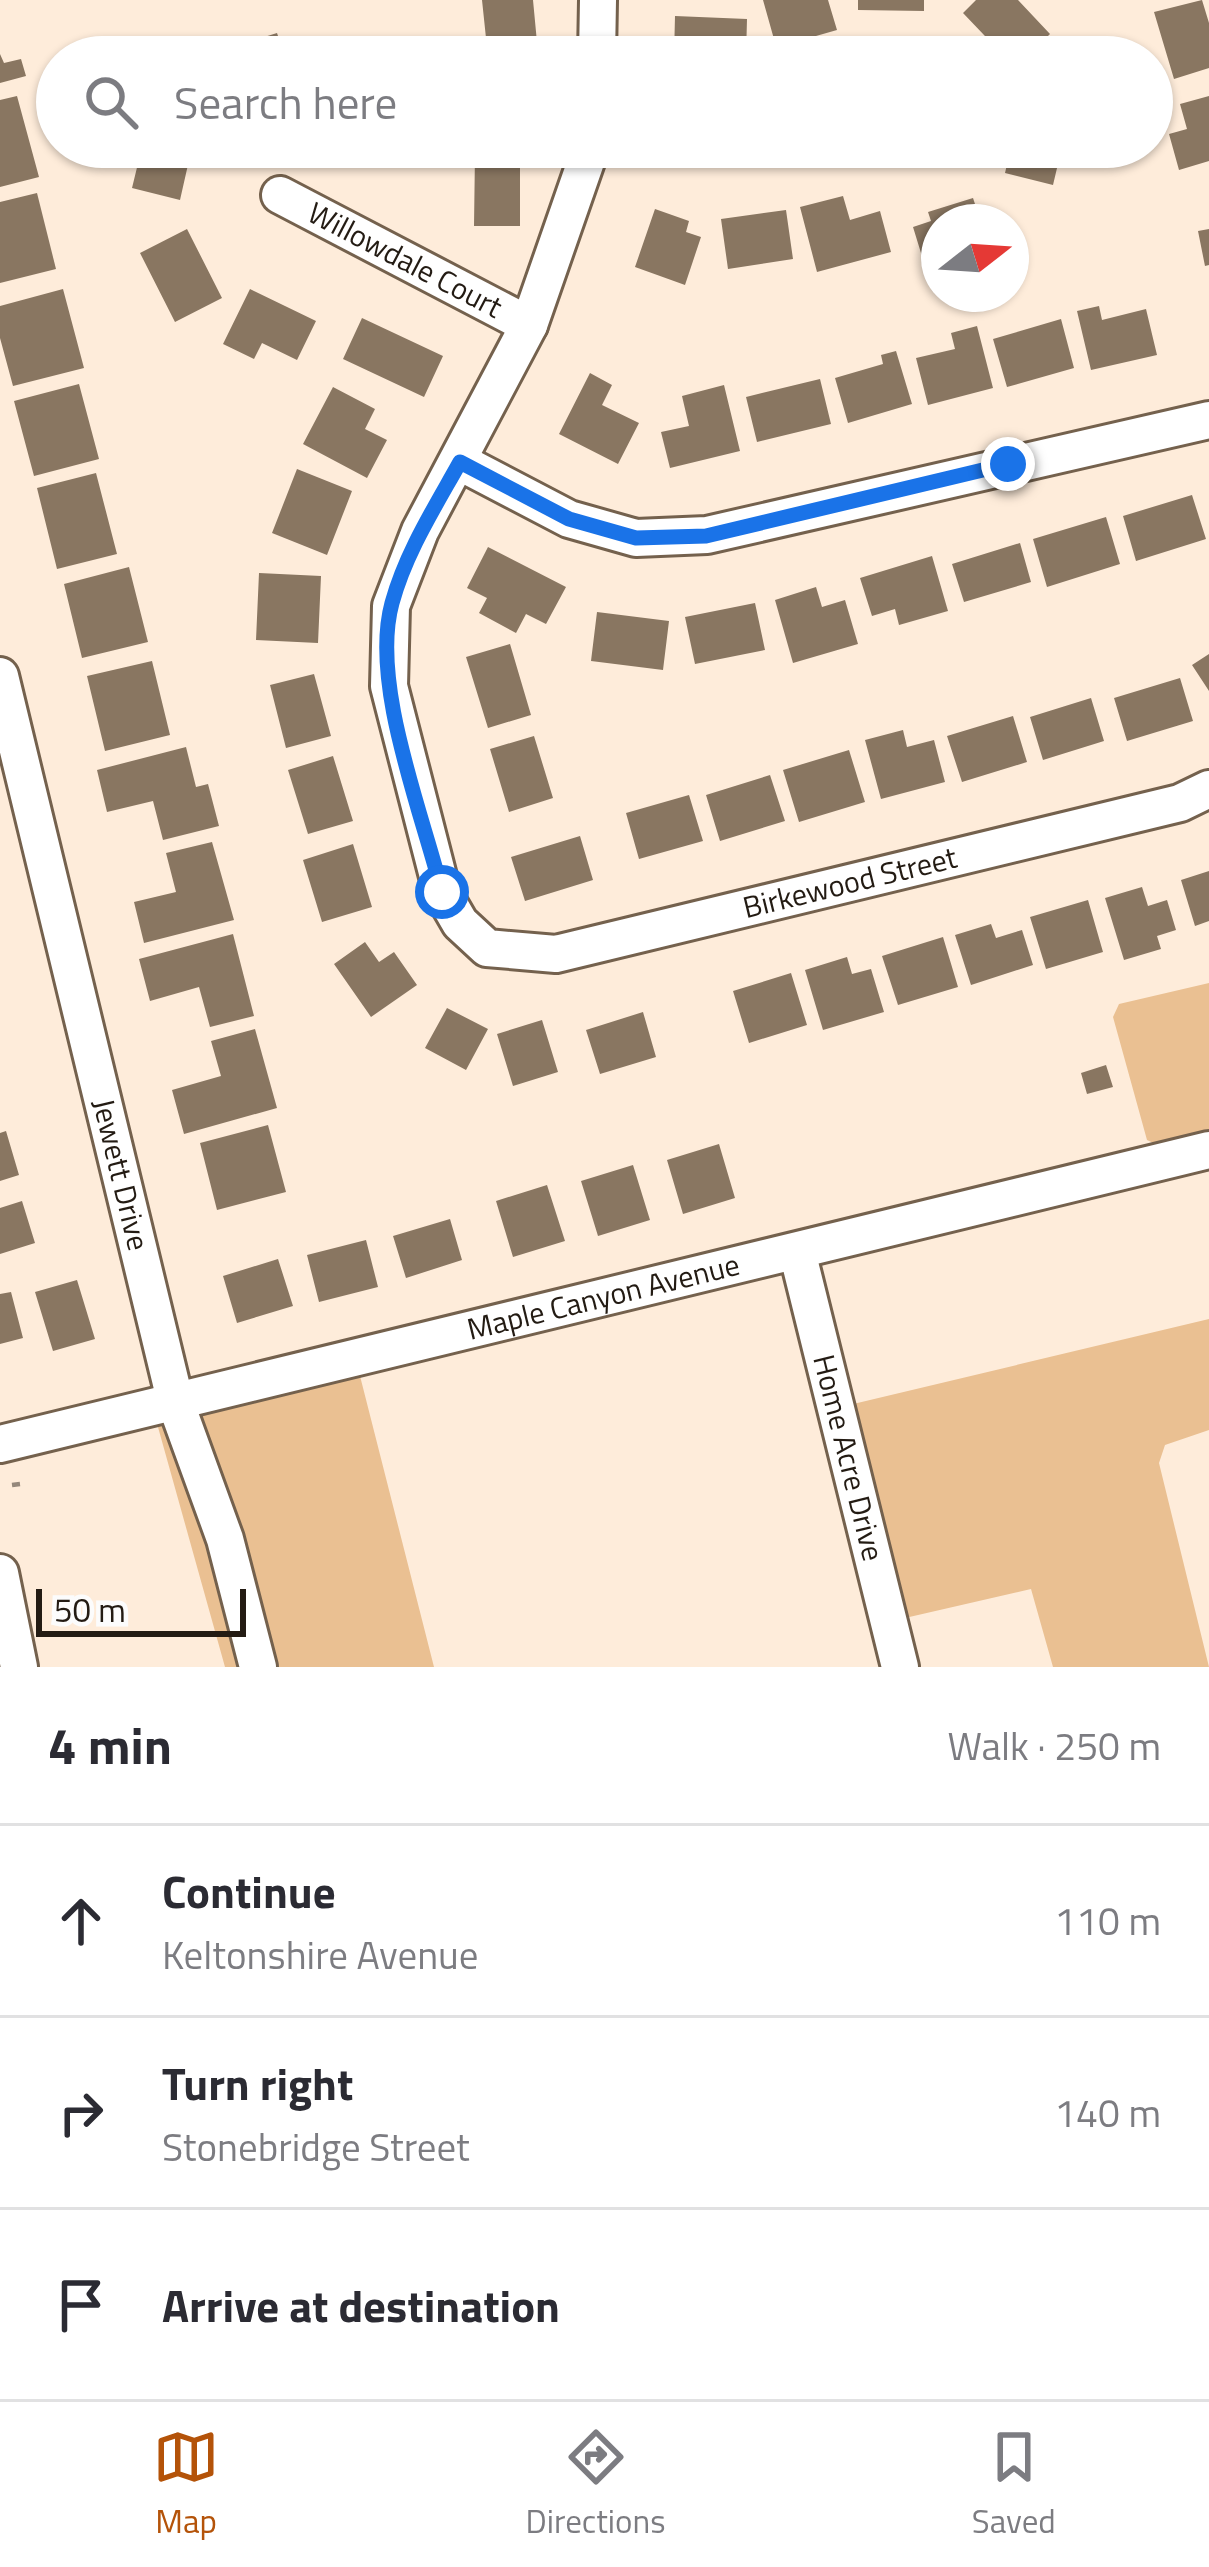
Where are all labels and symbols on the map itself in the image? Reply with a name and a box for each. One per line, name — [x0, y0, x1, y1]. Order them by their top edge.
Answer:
street label: Willowdale Court — [300, 190, 511, 329]
north arrow — [921, 204, 1029, 312]
route end — [981, 437, 1035, 491]
street label: Birkewood Street — [738, 834, 962, 930]
route start — [415, 865, 469, 919]
street label: Jewett Drive — [81, 1094, 162, 1255]
street label: Maple Canyon Avenue — [462, 1241, 744, 1352]
street label: Home Acre Drive — [801, 1350, 897, 1566]
scale bar — [36, 1583, 246, 1636]

